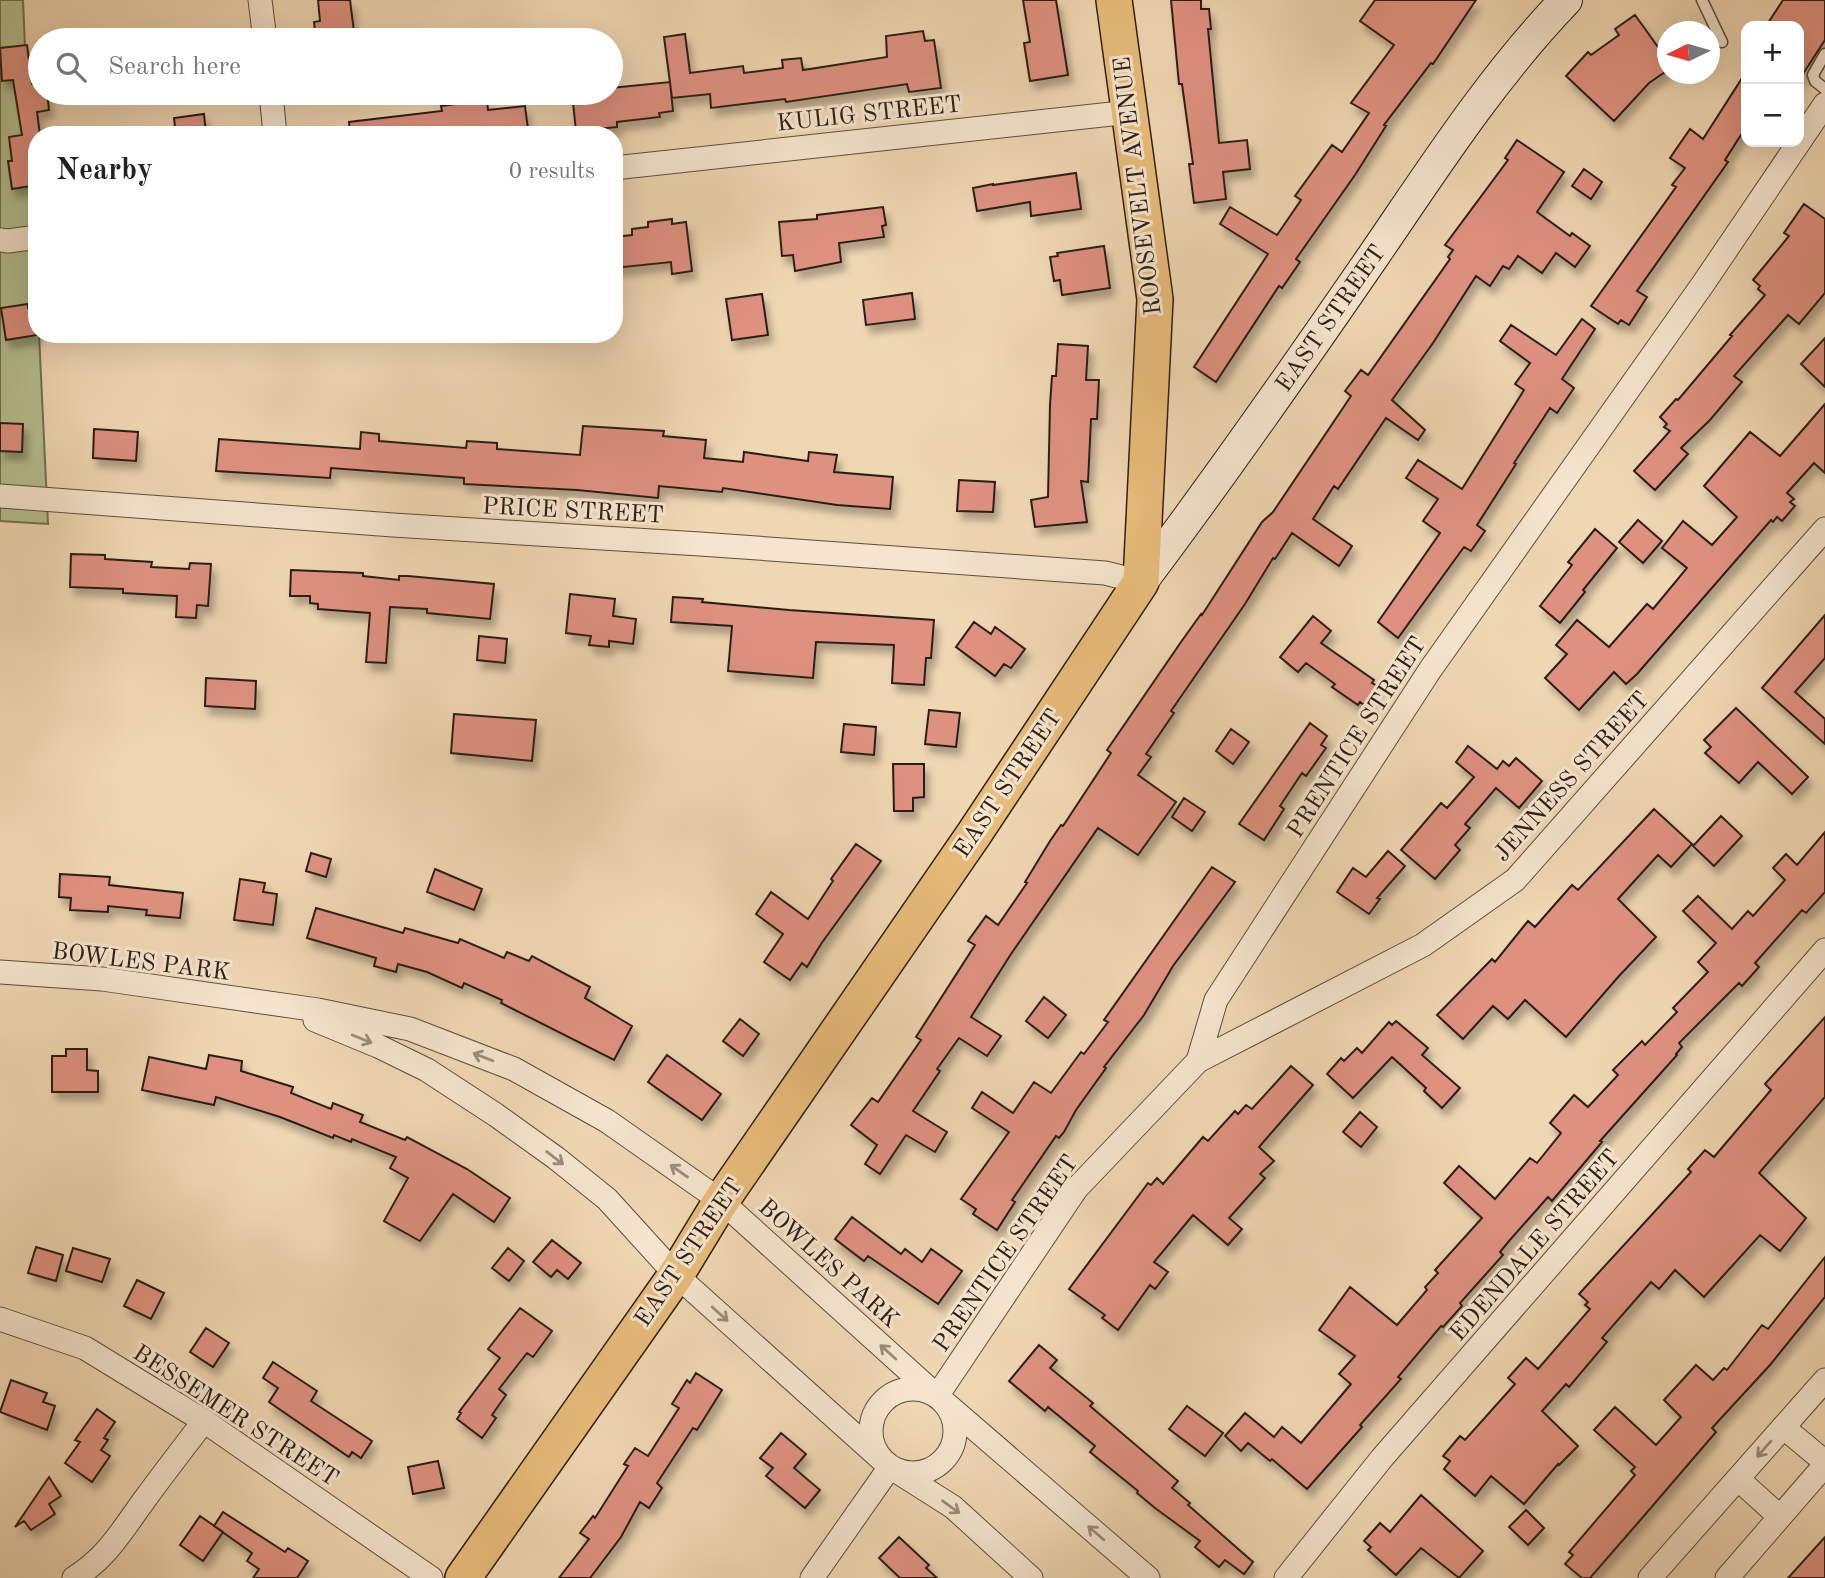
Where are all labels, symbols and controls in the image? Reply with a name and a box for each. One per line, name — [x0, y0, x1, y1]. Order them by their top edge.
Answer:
north arrow — [1657, 21, 1720, 84]
map controls — [1741, 21, 1804, 147]
button: + — [1741, 21, 1804, 84]
search box — [28, 28, 623, 105]
icon: search — [52, 48, 90, 86]
text: Search here — [108, 54, 241, 80]
street label: ROOSEVELT AVENUE — [1111, 55, 1167, 316]
button: − — [1741, 84, 1804, 147]
street label: KULIG STREET — [776, 93, 963, 137]
text: Nearby — [56, 156, 153, 186]
text: 0 results — [509, 160, 595, 183]
street label: EAST STREET — [1272, 241, 1391, 397]
street label: PRICE STREET — [482, 495, 664, 529]
street label: PRENTICE STREET — [1284, 633, 1431, 843]
street label: JENNESS STREET — [1490, 688, 1655, 867]
street label: EAST STREET — [950, 706, 1067, 863]
street label: BOWLES PARK — [50, 940, 231, 986]
one-way arrow — [351, 1034, 372, 1047]
one-way arrow — [472, 1050, 494, 1062]
street label: EDENDALE STREET — [1446, 1146, 1625, 1347]
one-way arrow — [546, 1150, 564, 1166]
street label: PRENTICE STREET — [930, 1151, 1084, 1357]
one-way arrow — [670, 1164, 689, 1178]
street label: EAST STREET — [631, 1175, 748, 1332]
street label: BOWLES PARK — [753, 1195, 902, 1333]
one-way arrow — [711, 1306, 728, 1323]
street label: BESSEMER STREET — [128, 1341, 342, 1492]
one-way arrow — [880, 1343, 897, 1360]
one-way arrow — [1756, 1440, 1772, 1458]
one-way arrow — [941, 1499, 959, 1514]
one-way arrow — [1087, 1525, 1105, 1541]

